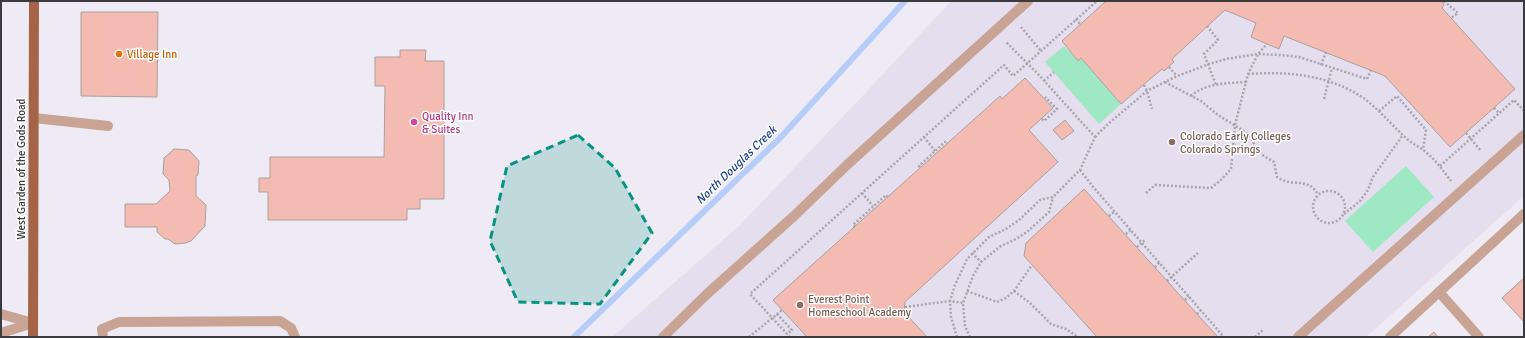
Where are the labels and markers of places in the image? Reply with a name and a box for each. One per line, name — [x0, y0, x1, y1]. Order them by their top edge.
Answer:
place label: Village Inn — [127, 48, 177, 61]
marker: Village Inn — [114, 49, 124, 59]
place label: Quality Inn & Suites — [422, 110, 474, 136]
marker: Quality Inn & Suites — [409, 117, 419, 127]
place label: Colorado Early Colleges Colorado Springs — [1180, 130, 1291, 156]
marker: Colorado Early Colleges Colorado Springs — [1167, 137, 1177, 147]
place label: Everest Point Homeschool Academy — [808, 293, 912, 319]
marker: Everest Point Homeschool Academy — [795, 300, 805, 310]

